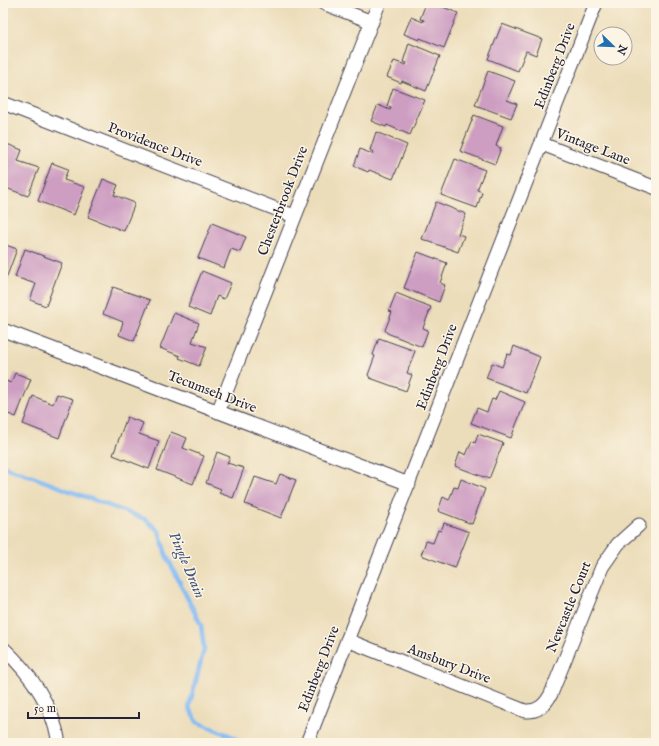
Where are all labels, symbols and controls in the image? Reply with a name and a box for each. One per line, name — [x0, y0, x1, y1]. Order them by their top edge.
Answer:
street label: Edinberg Drive — [530, 20, 580, 112]
north arrow — [593, 26, 633, 66]
text: N — [613, 41, 630, 57]
street label: Providence Drive — [105, 119, 205, 172]
street label: Vintage Lane — [552, 124, 633, 170]
street label: Chesterbrook Drive — [254, 143, 312, 258]
street label: Edinberg Drive — [412, 321, 462, 413]
street label: Tecumseh Drive — [165, 367, 260, 417]
water label: Pingle Drain — [164, 529, 210, 602]
street label: Newcastle Court — [542, 558, 596, 655]
street label: Edinberg Drive — [294, 623, 344, 715]
street label: Amsbury Drive — [404, 640, 494, 688]
scale bar — [28, 694, 139, 720]
text: 50 m — [34, 701, 56, 716]

